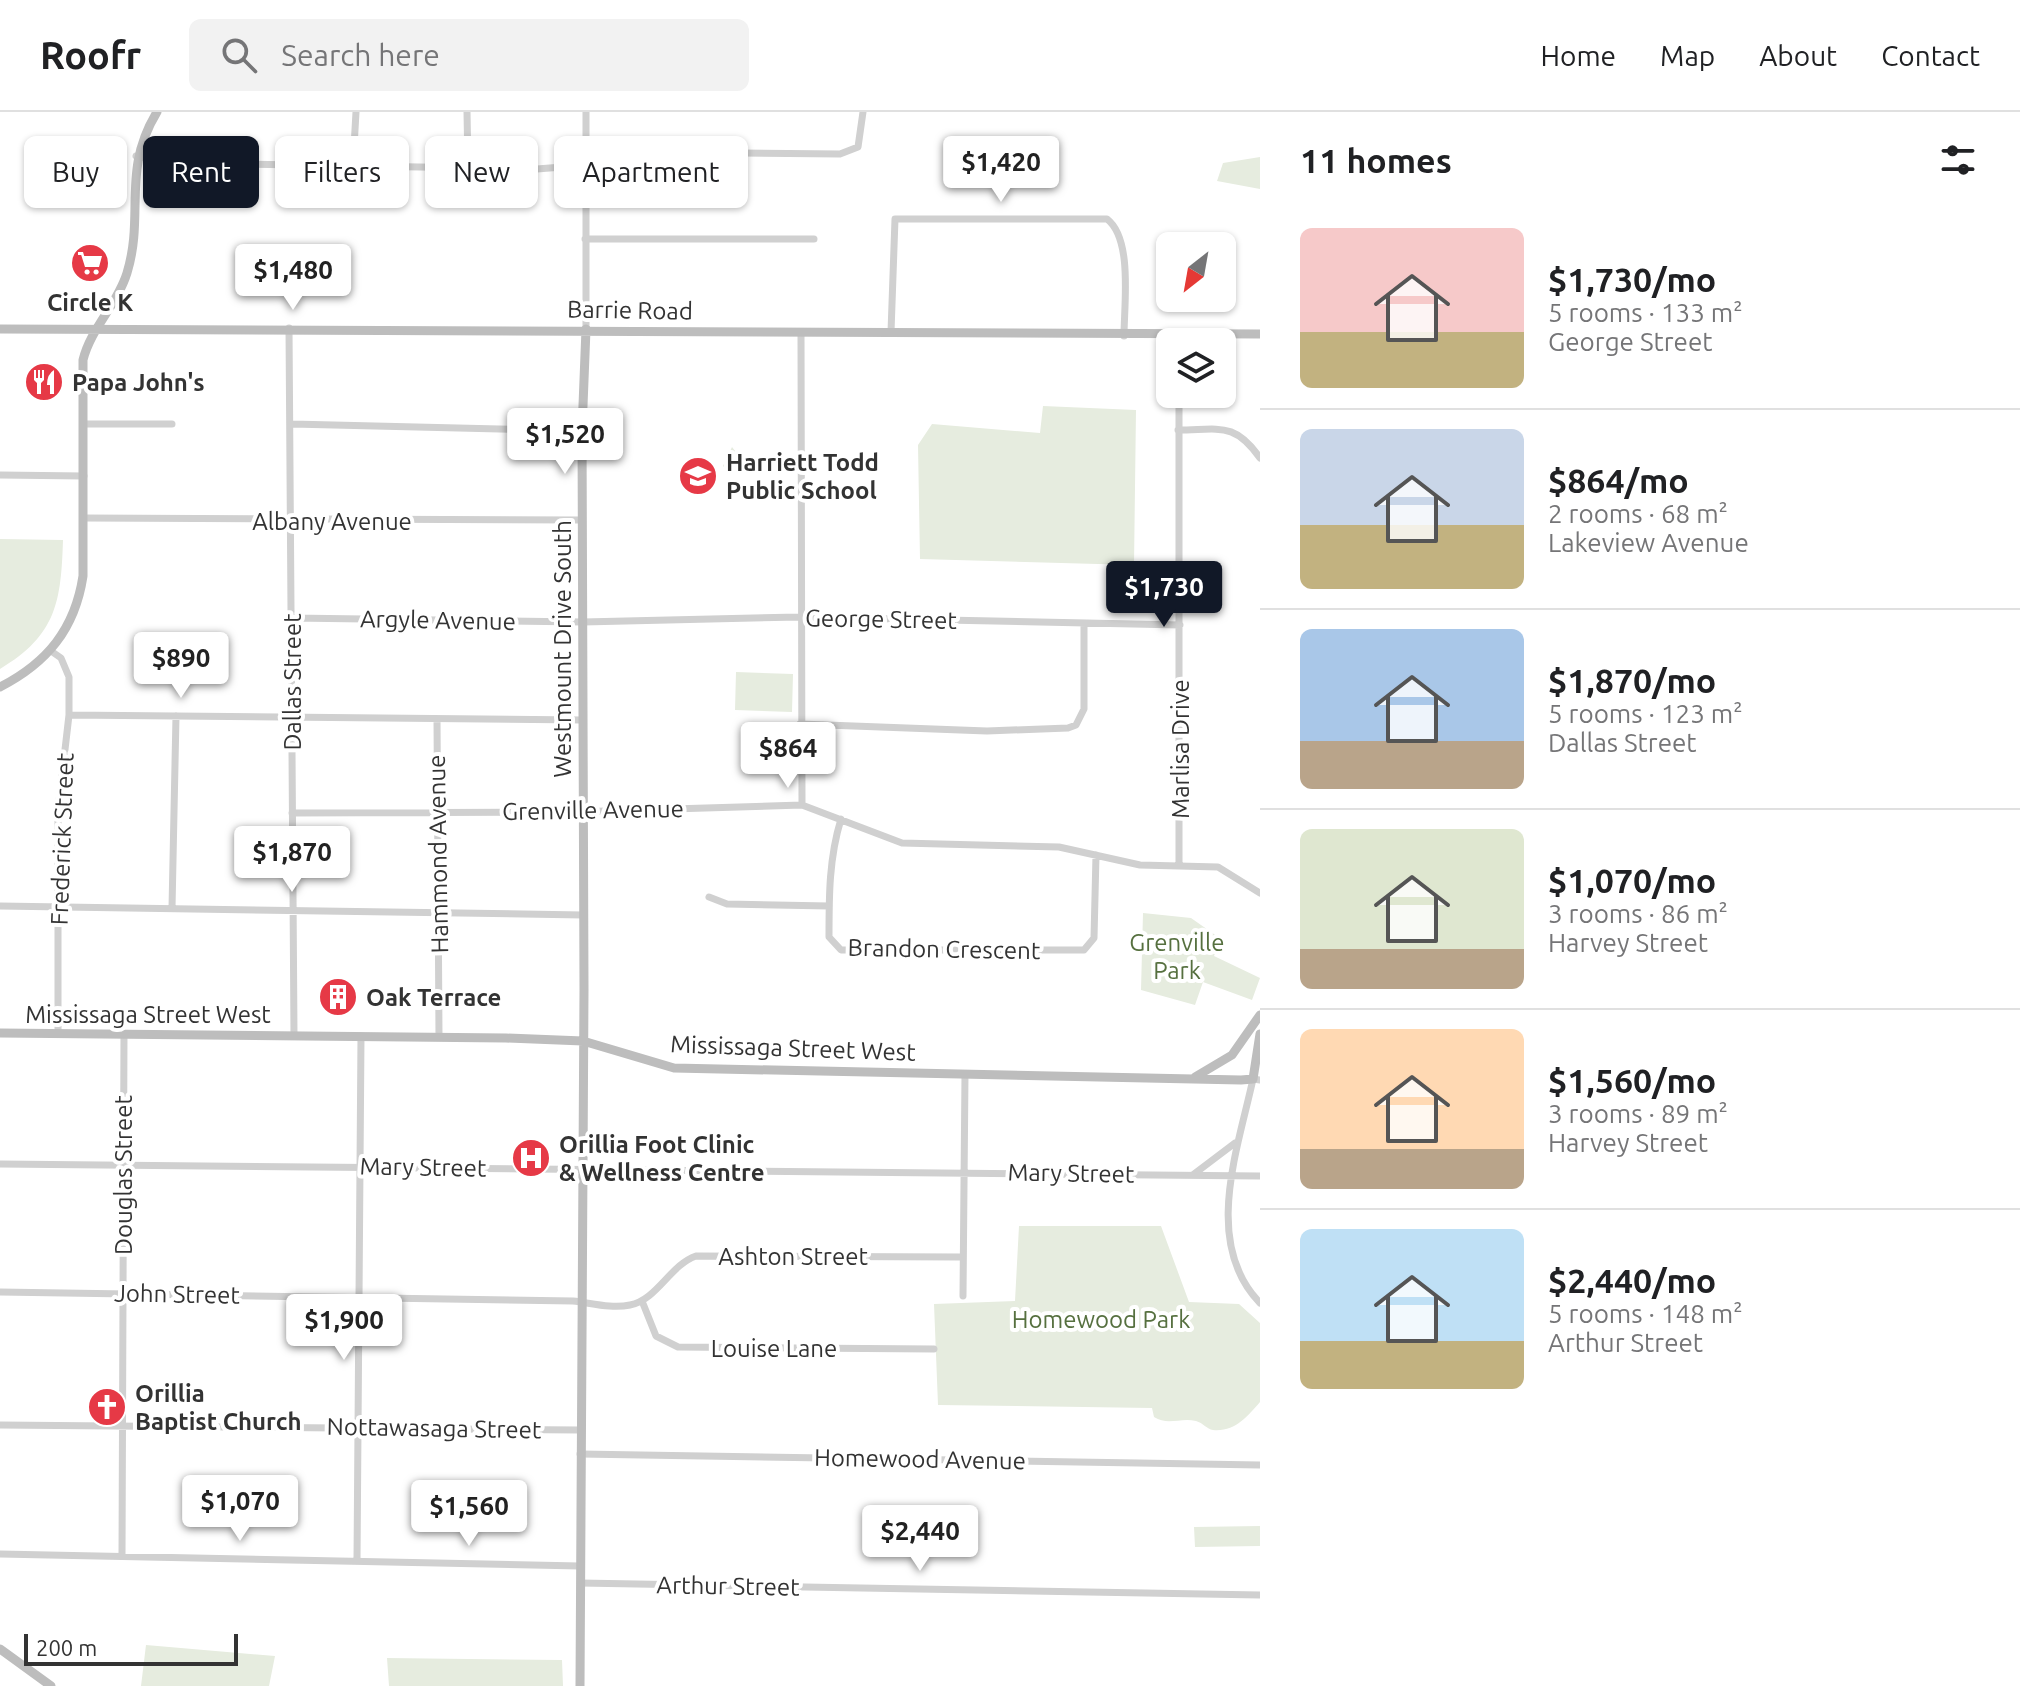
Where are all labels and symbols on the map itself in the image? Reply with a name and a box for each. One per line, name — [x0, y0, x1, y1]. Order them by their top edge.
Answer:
pin: $1,420 — [936, 136, 1066, 204]
north arrow — [1156, 232, 1236, 312]
supermarket icon: Circle K — [69, 242, 111, 284]
pin: $1,480 — [228, 244, 358, 312]
place label: Circle K — [47, 289, 133, 316]
street label: Barrie Road — [567, 295, 693, 325]
restaurant icon: Papa John's — [23, 361, 65, 403]
place label: Papa John's — [72, 369, 205, 396]
pin: $1,520 — [500, 408, 630, 476]
place label: Harriett Todd Public School — [726, 449, 879, 504]
school or university icon: Harriett Todd Public School — [677, 455, 719, 497]
street label: Albany Avenue — [252, 508, 412, 535]
street label: Westmount Drive South — [549, 520, 576, 778]
pin: $1,730 — [1099, 561, 1229, 629]
street label: George Street — [805, 604, 958, 634]
street label: Argyle Avenue — [360, 605, 516, 635]
street label: Dallas Street — [279, 613, 306, 751]
pin: $890 — [134, 632, 228, 700]
street label: Marlisa Drive — [1167, 679, 1194, 819]
pin: $864 — [741, 722, 835, 790]
street label: Frederick Street — [45, 752, 79, 926]
street label: Hammond Avenue — [423, 754, 453, 954]
street label: Grenville Avenue — [502, 795, 684, 825]
pin: $1,870 — [227, 826, 357, 894]
park label: Grenville Park — [1129, 929, 1225, 984]
street label: Brandon Crescent — [847, 934, 1041, 964]
building icon: Oak Terrace — [317, 976, 359, 1018]
place label: Oak Terrace — [366, 984, 501, 1011]
street label: Mississaga Street West — [25, 1001, 271, 1028]
street label: Mississaga Street West — [670, 1030, 917, 1066]
street label: Douglas Street — [110, 1094, 137, 1255]
place label: Orillia Foot Clinic & Wellness Centre — [559, 1131, 765, 1186]
hospital icon: Orillia Foot Clinic & Wellness Centre — [510, 1137, 552, 1179]
street label: Mary Street — [359, 1152, 487, 1182]
street label: Mary Street — [1007, 1158, 1135, 1188]
street label: Ashton Street — [718, 1243, 868, 1270]
street label: John Street — [114, 1279, 241, 1309]
pin: $1,900 — [279, 1294, 409, 1362]
park label: Homewood Park — [1012, 1306, 1190, 1333]
street label: Louise Lane — [711, 1335, 837, 1362]
place label: Orillia Baptist Church — [135, 1380, 302, 1435]
church icon: Orillia Baptist Church — [86, 1386, 128, 1428]
street label: Nottawasaga Street — [326, 1413, 542, 1443]
street label: Homewood Avenue — [814, 1444, 1026, 1474]
pin: $1,070 — [175, 1475, 305, 1543]
pin: $1,560 — [404, 1480, 534, 1548]
pin: $2,440 — [855, 1505, 985, 1573]
street label: Arthur Street — [656, 1571, 800, 1601]
scale bar — [24, 1630, 238, 1666]

